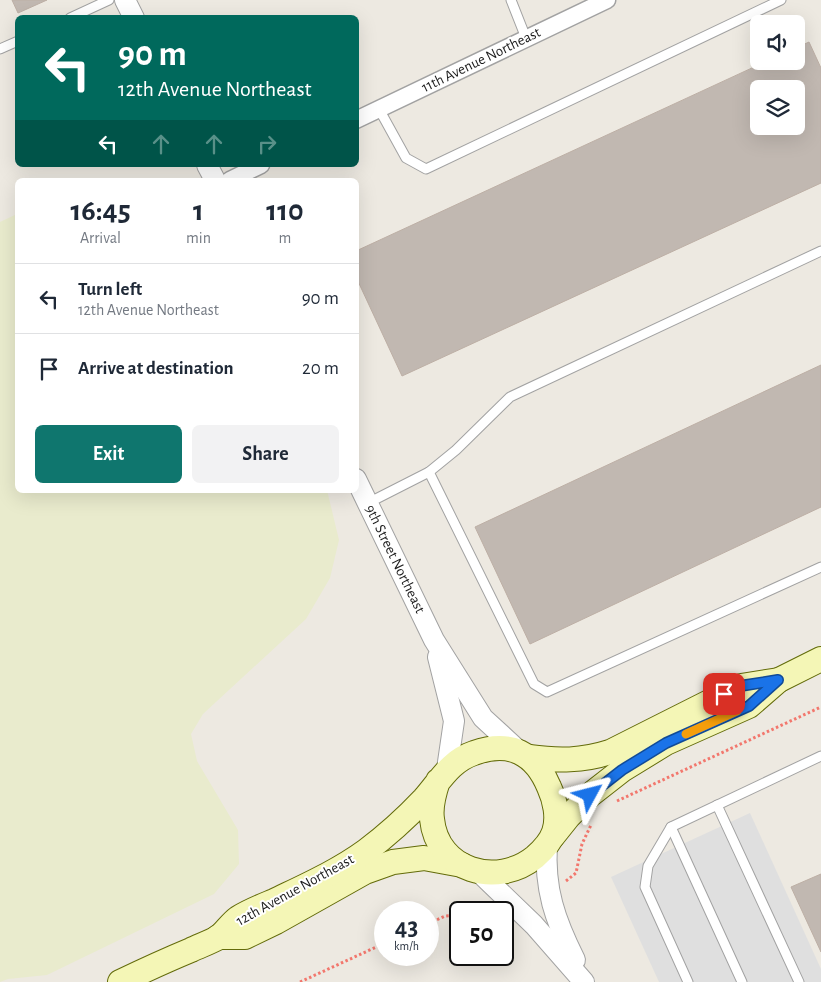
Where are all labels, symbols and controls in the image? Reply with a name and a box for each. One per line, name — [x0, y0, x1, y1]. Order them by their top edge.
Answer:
map controls — [750, 15, 805, 135]
button: sound — [750, 15, 805, 70]
street label: 11th Avenue Northeast — [419, 25, 543, 95]
icon: left — [35, 35, 100, 100]
text: 90 m — [118, 37, 187, 72]
text: 12th Avenue Northeast — [118, 78, 312, 100]
button: layers — [750, 80, 805, 135]
icon: left — [94, 130, 122, 158]
icon: ahead — [147, 130, 175, 158]
icon: ahead — [200, 130, 228, 158]
icon: right — [253, 130, 281, 158]
text: 16:45 — [70, 196, 131, 226]
text: 1 — [193, 196, 204, 226]
text: 110 — [266, 196, 304, 226]
text: Arrival — [80, 230, 121, 246]
text: min — [186, 230, 211, 246]
text: m — [279, 230, 291, 246]
text: Turn left — [78, 280, 142, 299]
icon: left — [35, 285, 63, 313]
text: 90 m — [302, 289, 339, 308]
text: 12th Avenue Northeast — [78, 302, 219, 318]
icon: arrive — [35, 355, 63, 383]
text: Arrive at destination — [78, 359, 234, 378]
text: 20 m — [302, 359, 339, 378]
button: Exit — [35, 425, 182, 483]
button: Share — [192, 425, 339, 483]
street label: 9th Street Northeast — [362, 502, 428, 616]
pin — [703, 673, 745, 715]
icon: arrive — [710, 680, 738, 708]
position arrow — [563, 768, 615, 820]
street label: 12th Avenue Northeast — [234, 851, 357, 929]
speed limit sign: 50 — [449, 901, 514, 966]
text: 43 — [395, 915, 418, 940]
text: km/h — [394, 940, 419, 952]

